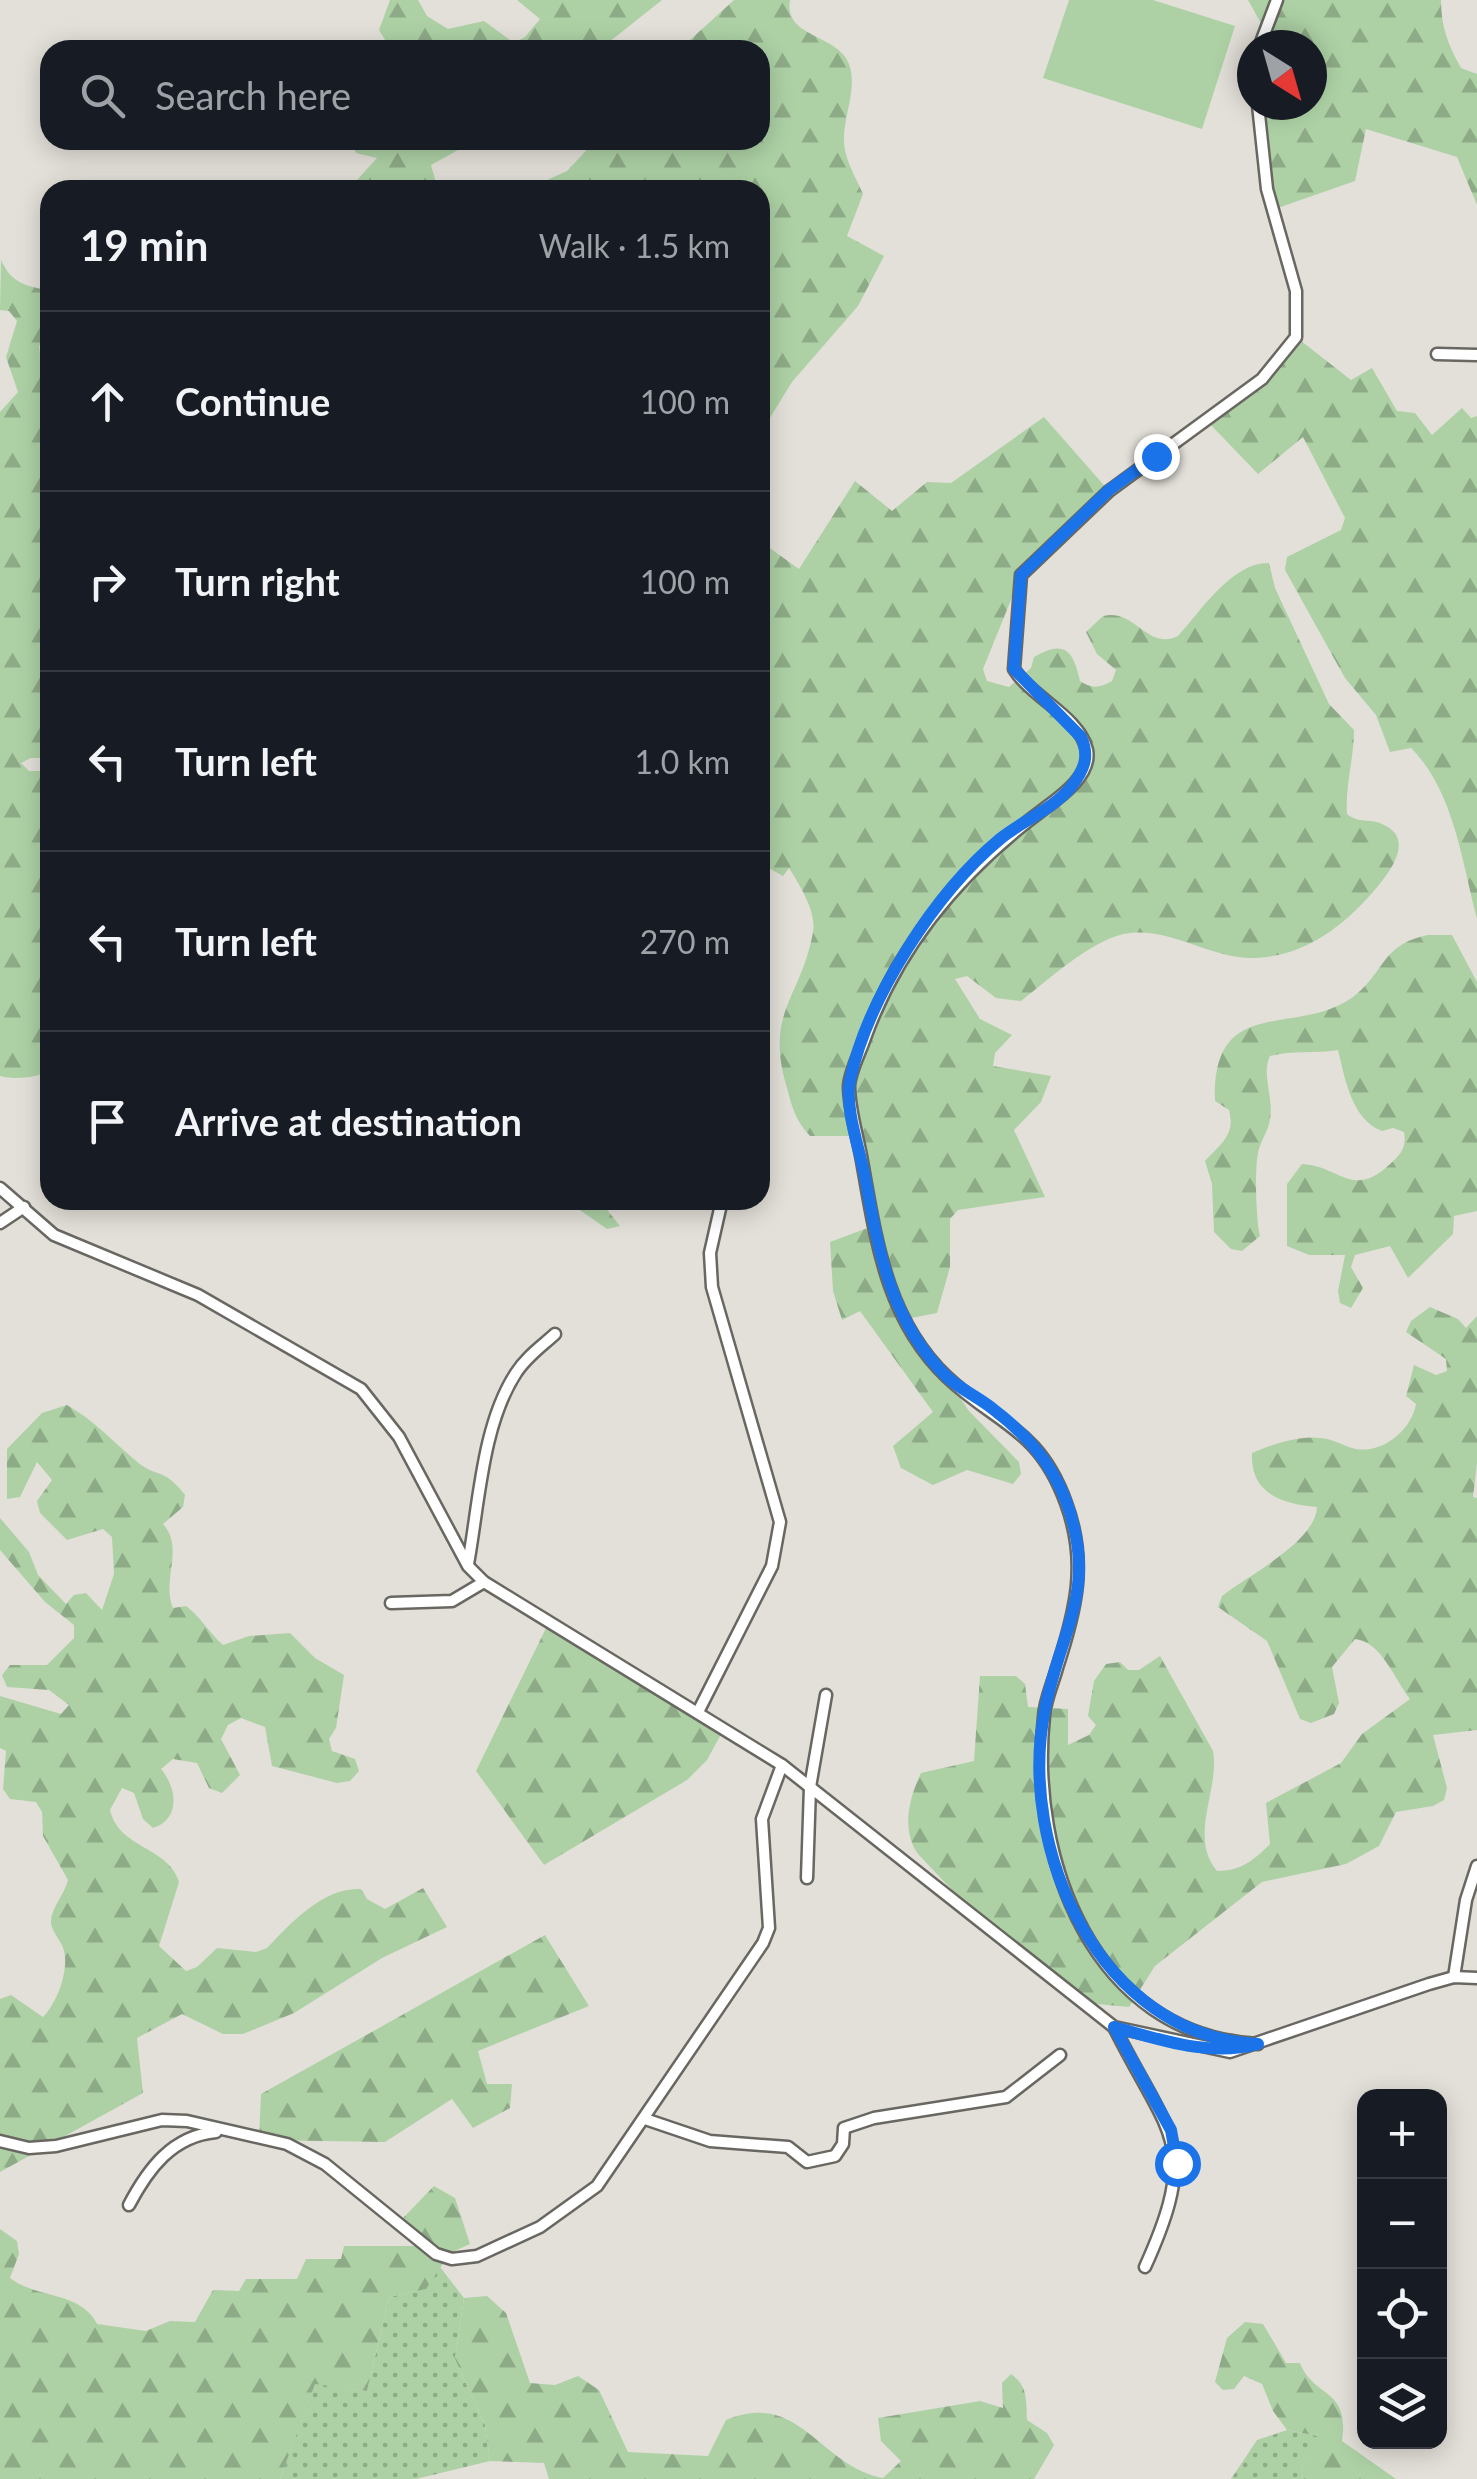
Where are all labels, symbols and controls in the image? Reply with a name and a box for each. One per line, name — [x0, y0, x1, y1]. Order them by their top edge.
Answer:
north arrow — [1237, 30, 1327, 120]
search box — [40, 40, 770, 150]
icon: search — [75, 68, 130, 123]
text: Search here — [155, 72, 351, 118]
text: 19 min — [80, 220, 208, 270]
text: Walk · 1.5 km — [539, 226, 730, 265]
icon: ahead — [80, 374, 135, 429]
text: Continue — [175, 378, 330, 424]
text: 100 m — [640, 382, 730, 421]
route end — [1134, 434, 1180, 480]
icon: right — [80, 554, 135, 609]
text: Turn right — [175, 558, 340, 604]
text: 100 m — [640, 562, 730, 601]
icon: left — [80, 734, 135, 789]
text: Turn left — [175, 738, 317, 784]
text: 1.0 km — [635, 742, 730, 781]
icon: left — [80, 914, 135, 969]
text: Turn left — [175, 918, 317, 964]
text: 270 m — [640, 922, 730, 961]
icon: arrive — [80, 1094, 135, 1149]
text: Arrive at destination — [175, 1098, 522, 1144]
map controls — [1357, 2089, 1447, 2449]
button: + — [1357, 2089, 1447, 2179]
route start — [1155, 2141, 1201, 2187]
button: − — [1357, 2179, 1447, 2269]
button: locate — [1357, 2269, 1447, 2359]
button: layers — [1357, 2359, 1447, 2449]

